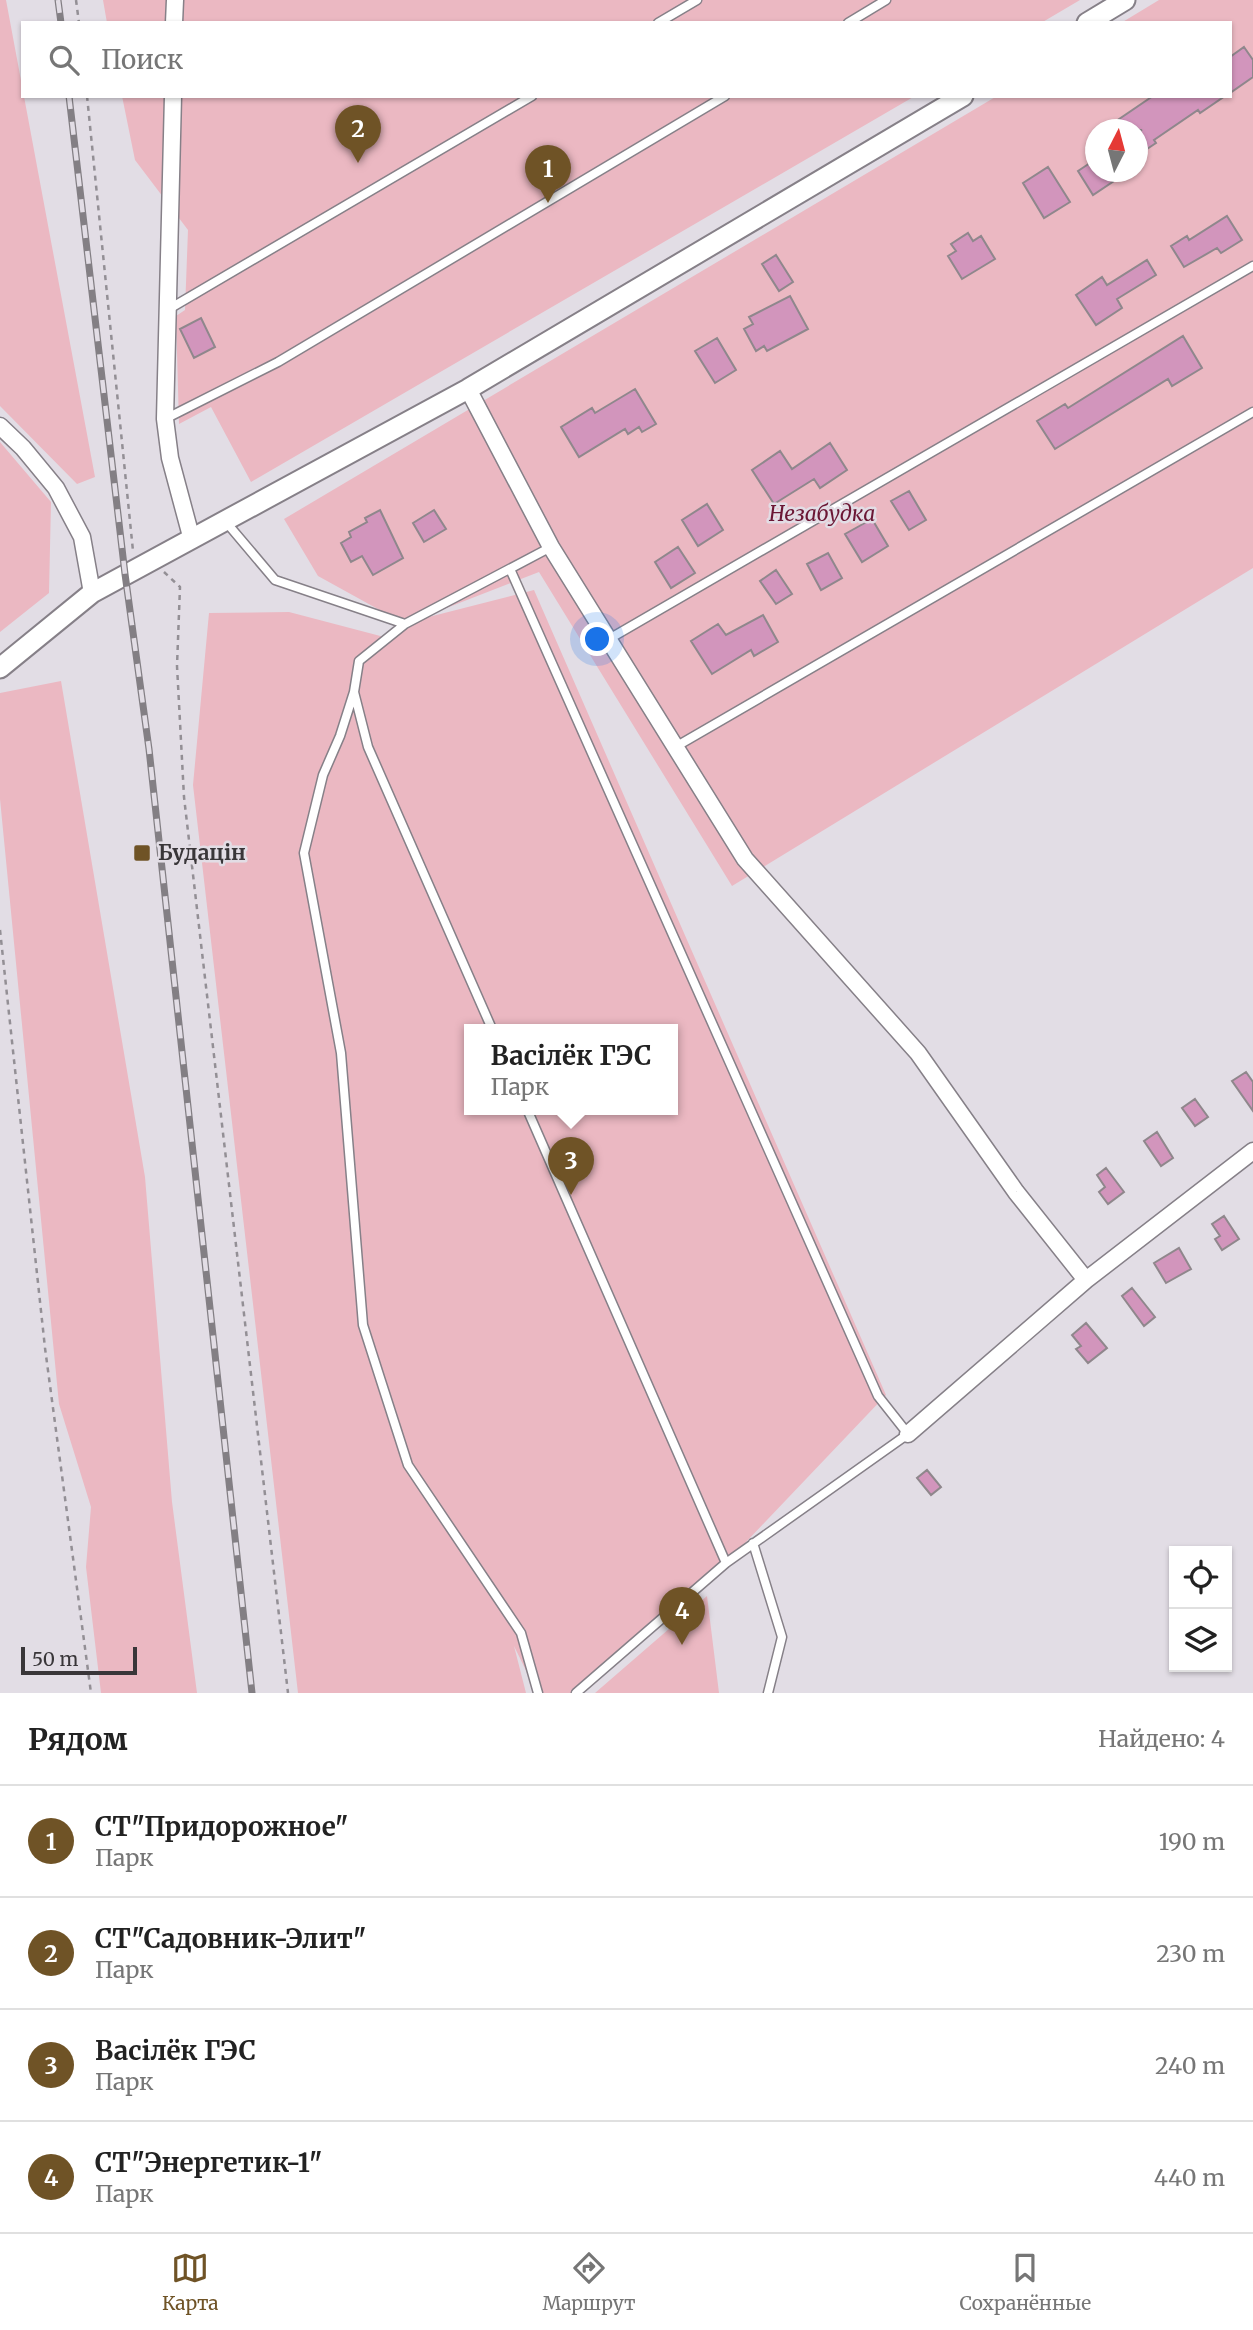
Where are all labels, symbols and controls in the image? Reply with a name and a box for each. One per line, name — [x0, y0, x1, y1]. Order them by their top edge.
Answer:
search box — [21, 21, 1232, 98]
icon: search — [45, 41, 83, 79]
text: Поиск — [101, 43, 183, 76]
pin: 2 — [335, 105, 381, 163]
north arrow — [1085, 119, 1148, 182]
pin: 1 — [525, 145, 571, 203]
park label: Незабудка — [769, 500, 875, 527]
your location — [580, 622, 614, 656]
place label: Будацін — [158, 839, 246, 866]
marker: Будацін — [132, 843, 152, 863]
popup — [464, 1024, 678, 1115]
text: Васілёк ГЭС — [490, 1039, 652, 1072]
text: Парк — [490, 1072, 549, 1101]
pin: 3 — [548, 1137, 594, 1195]
map controls — [1169, 1546, 1232, 1672]
button: locate — [1169, 1546, 1232, 1609]
pin: 4 — [659, 1587, 705, 1645]
button: layers — [1169, 1609, 1232, 1672]
scale bar — [21, 1644, 136, 1676]
text: 50 m — [32, 1647, 78, 1671]
text: Рядом — [28, 1720, 128, 1758]
text: Найдено: 4 — [1098, 1724, 1225, 1753]
text: СТ"Придорожное" — [95, 1810, 348, 1843]
text: 1 — [46, 1827, 56, 1856]
text: 190 m — [1159, 1827, 1225, 1856]
text: Парк — [95, 1843, 154, 1872]
text: СТ"Садовник-Элит" — [95, 1922, 366, 1955]
text: 2 — [44, 1939, 58, 1968]
text: 230 m — [1156, 1939, 1225, 1968]
text: Парк — [95, 1955, 154, 1984]
text: Васілёк ГЭС — [95, 2034, 256, 2067]
text: 3 — [44, 2051, 58, 2080]
text: 240 m — [1155, 2051, 1225, 2080]
text: Парк — [95, 2067, 154, 2096]
text: СТ"Энергетик-1" — [95, 2146, 322, 2179]
text: 4 — [44, 2163, 58, 2192]
text: 440 m — [1154, 2163, 1225, 2192]
text: Парк — [95, 2179, 154, 2208]
tab: Карта — [162, 2249, 219, 2315]
tab: Маршрут — [542, 2249, 636, 2315]
tab: Сохранённые — [960, 2249, 1091, 2315]

